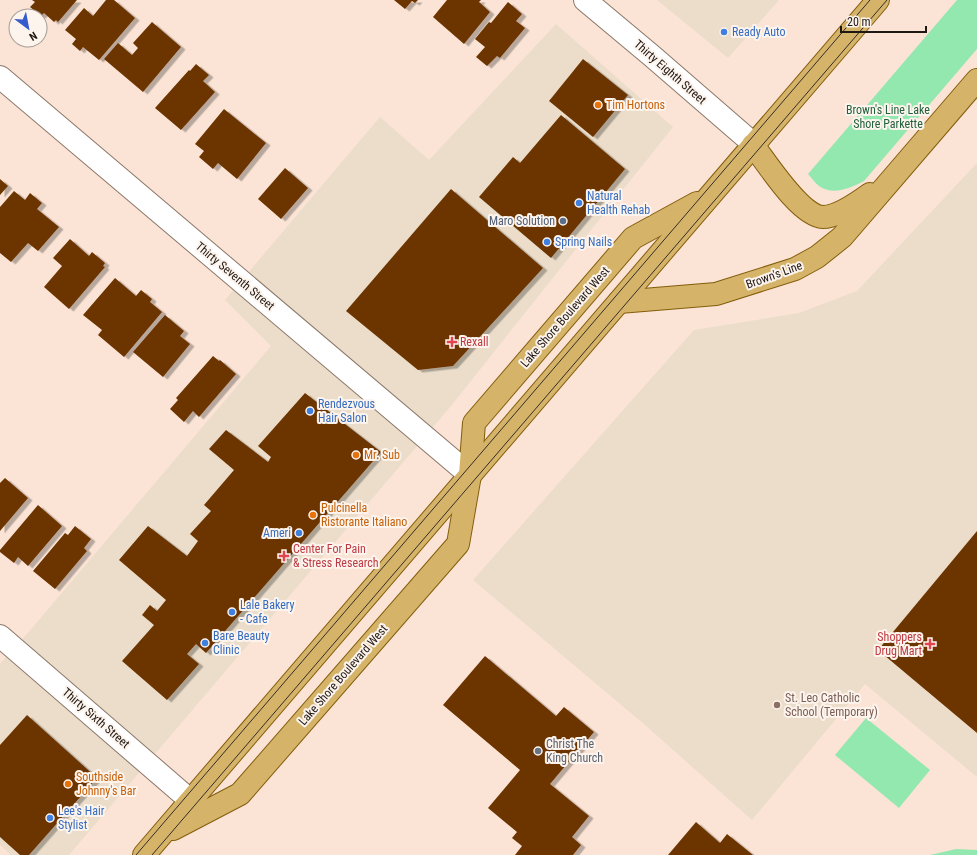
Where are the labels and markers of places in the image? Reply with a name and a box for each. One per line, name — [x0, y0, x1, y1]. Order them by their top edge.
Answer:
place label: Ready Auto — [732, 25, 786, 39]
marker: Ready Auto — [719, 27, 729, 37]
place label: Tim Hortons — [606, 98, 665, 112]
marker: Tim Hortons — [593, 100, 603, 110]
place label: Natural Health Rehab — [587, 189, 650, 217]
marker: Natural Health Rehab — [574, 198, 584, 208]
place label: Maro Solution — [489, 214, 555, 228]
marker: Maro Solution — [558, 216, 568, 226]
place label: Spring Nails — [555, 235, 612, 249]
marker: Spring Nails — [542, 237, 552, 247]
place label: Rexall — [460, 335, 489, 349]
marker: Rexall — [447, 337, 457, 347]
place label: Rendezvous Hair Salon — [318, 397, 375, 425]
marker: Rendezvous Hair Salon — [305, 406, 315, 416]
place label: Mr. Sub — [364, 448, 400, 462]
marker: Mr. Sub — [351, 450, 361, 460]
place label: Pulcinella Ristorante Italiano — [321, 501, 407, 529]
marker: Pulcinella Ristorante Italiano — [308, 510, 318, 520]
place label: Ameri — [263, 526, 291, 540]
marker: Ameri — [294, 528, 304, 538]
place label: Center For Pain & Stress Research — [293, 542, 379, 570]
marker: Center For Pain & Stress Research — [278, 550, 290, 562]
place label: Lale Bakery - Cafe — [240, 598, 295, 626]
marker: Lale Bakery - Cafe — [227, 607, 237, 617]
place label: Bare Beauty Clinic — [213, 629, 270, 657]
place label: Shoppers Drug Mart — [875, 630, 922, 658]
marker: Bare Beauty Clinic — [200, 638, 210, 648]
marker: Shoppers Drug Mart — [925, 639, 935, 649]
place label: St. Leo Catholic School (Temporary) — [785, 691, 878, 719]
marker: St. Leo Catholic School (Temporary) — [772, 700, 782, 710]
place label: Christ The King Church — [546, 737, 603, 765]
marker: Christ The King Church — [533, 746, 543, 756]
place label: Southside Johnny's Bar — [76, 770, 136, 798]
marker: Southside Johnny's Bar — [63, 779, 73, 789]
place label: Lee's Hair Stylist — [58, 804, 105, 832]
marker: Lee's Hair Stylist — [45, 813, 55, 823]

